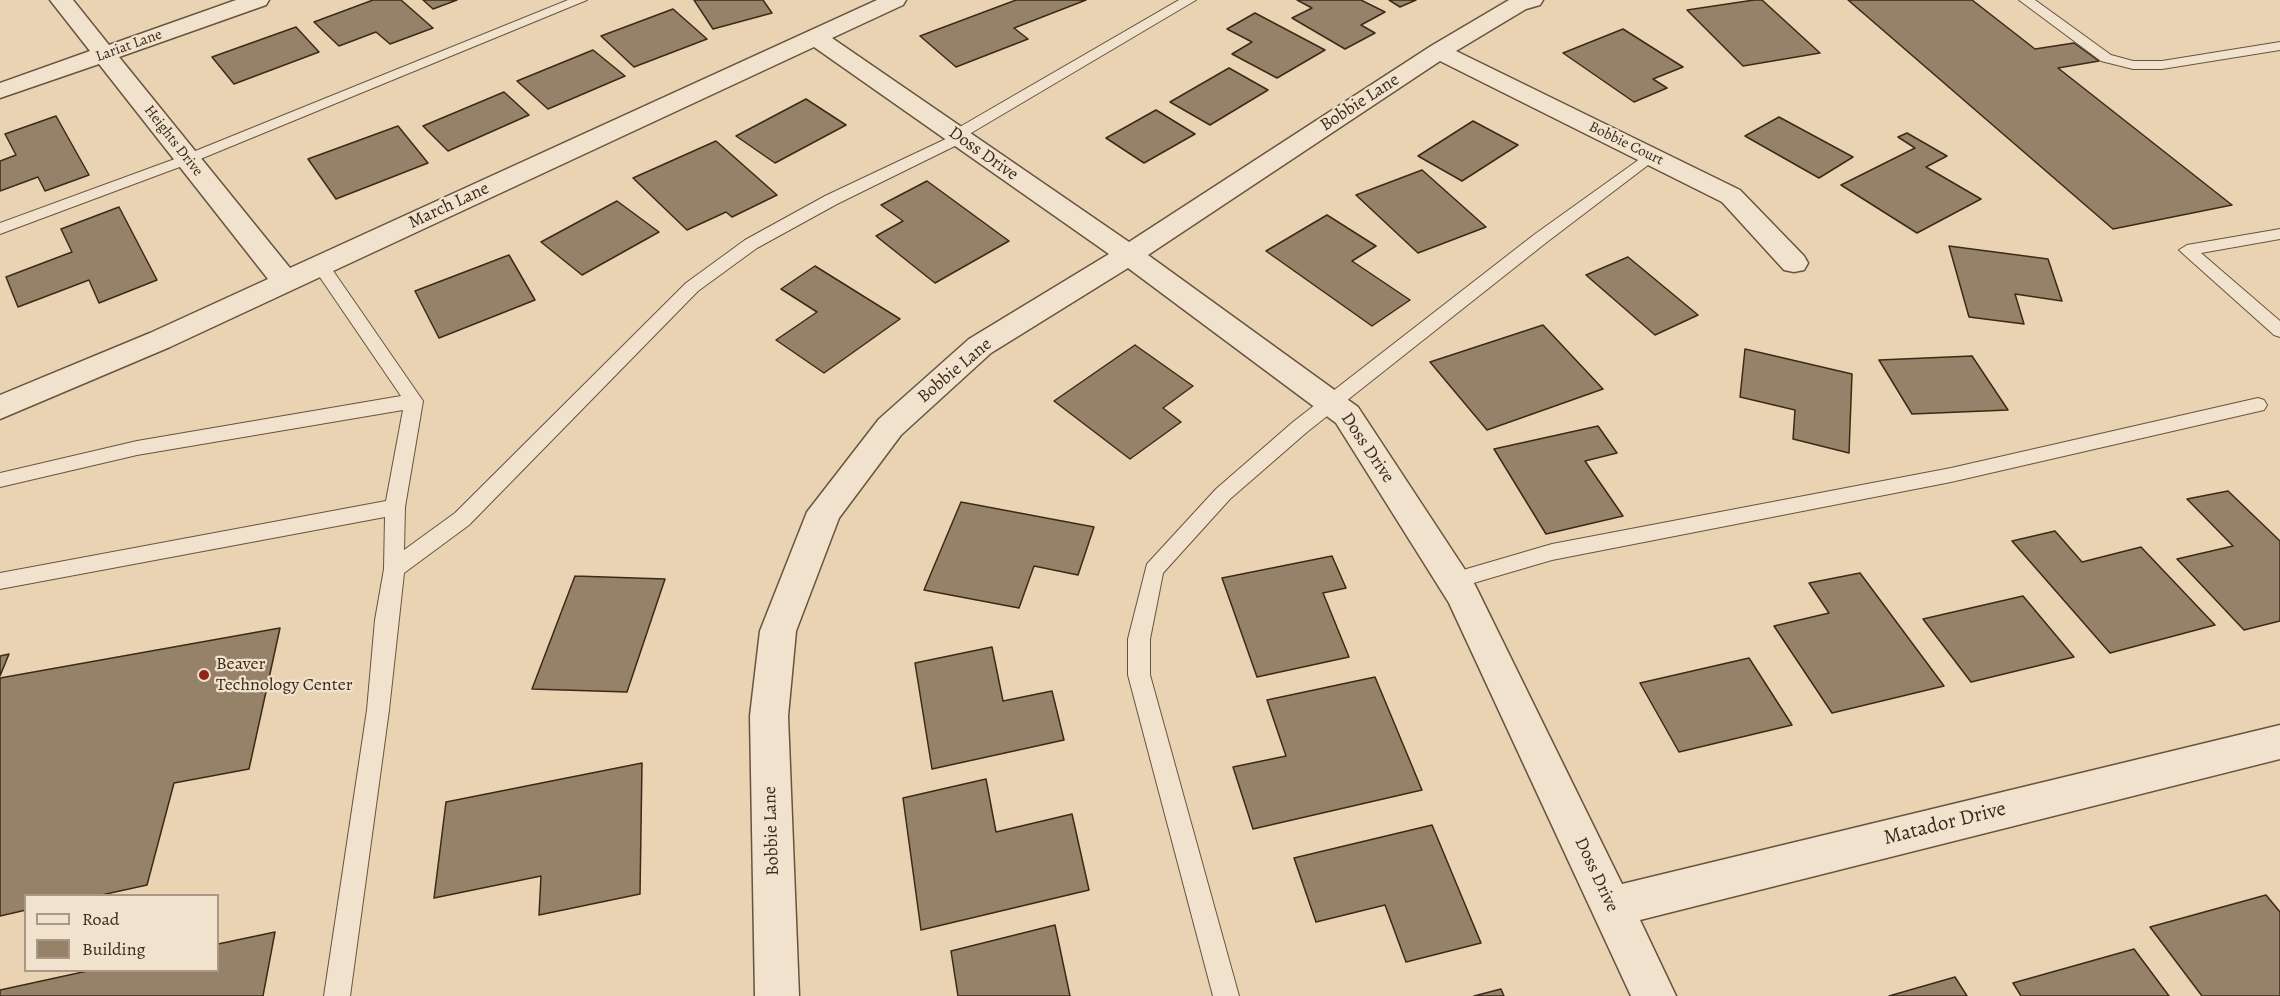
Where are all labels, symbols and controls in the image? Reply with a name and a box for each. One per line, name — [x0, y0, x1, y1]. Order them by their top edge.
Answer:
street label: Lariat Lane — [93, 26, 165, 66]
street label: Bobbie Lane — [1316, 69, 1404, 137]
street label: Heights Drive — [140, 102, 206, 180]
street label: Bobbie Court — [1586, 118, 1666, 170]
street label: Doss Drive — [944, 122, 1022, 186]
street label: March Lane — [405, 178, 493, 234]
street label: Bobbie Lane — [914, 334, 996, 408]
street label: Doss Drive — [1336, 409, 1398, 487]
place label: Beaver Technology Center — [216, 654, 353, 696]
marker: Beaver Technology Center — [197, 668, 211, 682]
street label: Bobbie Lane — [760, 786, 784, 876]
street label: Matador Drive — [1881, 797, 2009, 851]
street label: Doss Drive — [1569, 834, 1623, 916]
legend — [24, 894, 219, 972]
text: Road — [82, 907, 119, 931]
text: Building — [82, 937, 146, 961]

